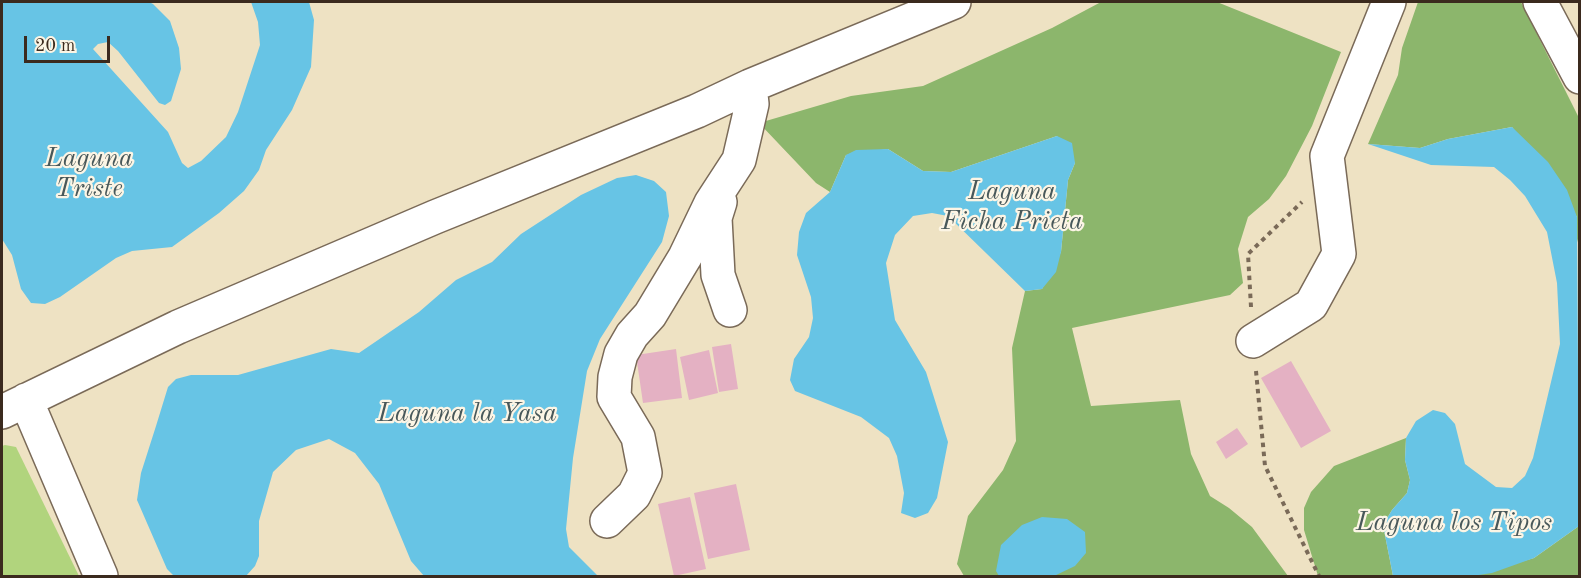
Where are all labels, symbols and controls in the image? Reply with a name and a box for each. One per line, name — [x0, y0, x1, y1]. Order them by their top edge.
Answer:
scale bar — [27, 24, 112, 62]
text: 20 m — [35, 37, 75, 55]
water label: Laguna Triste — [45, 143, 133, 204]
water label: Laguna Ficha Prieta — [941, 176, 1083, 237]
water label: Laguna la Yasa — [377, 398, 557, 430]
water label: Laguna los Tipos — [1356, 507, 1552, 539]

